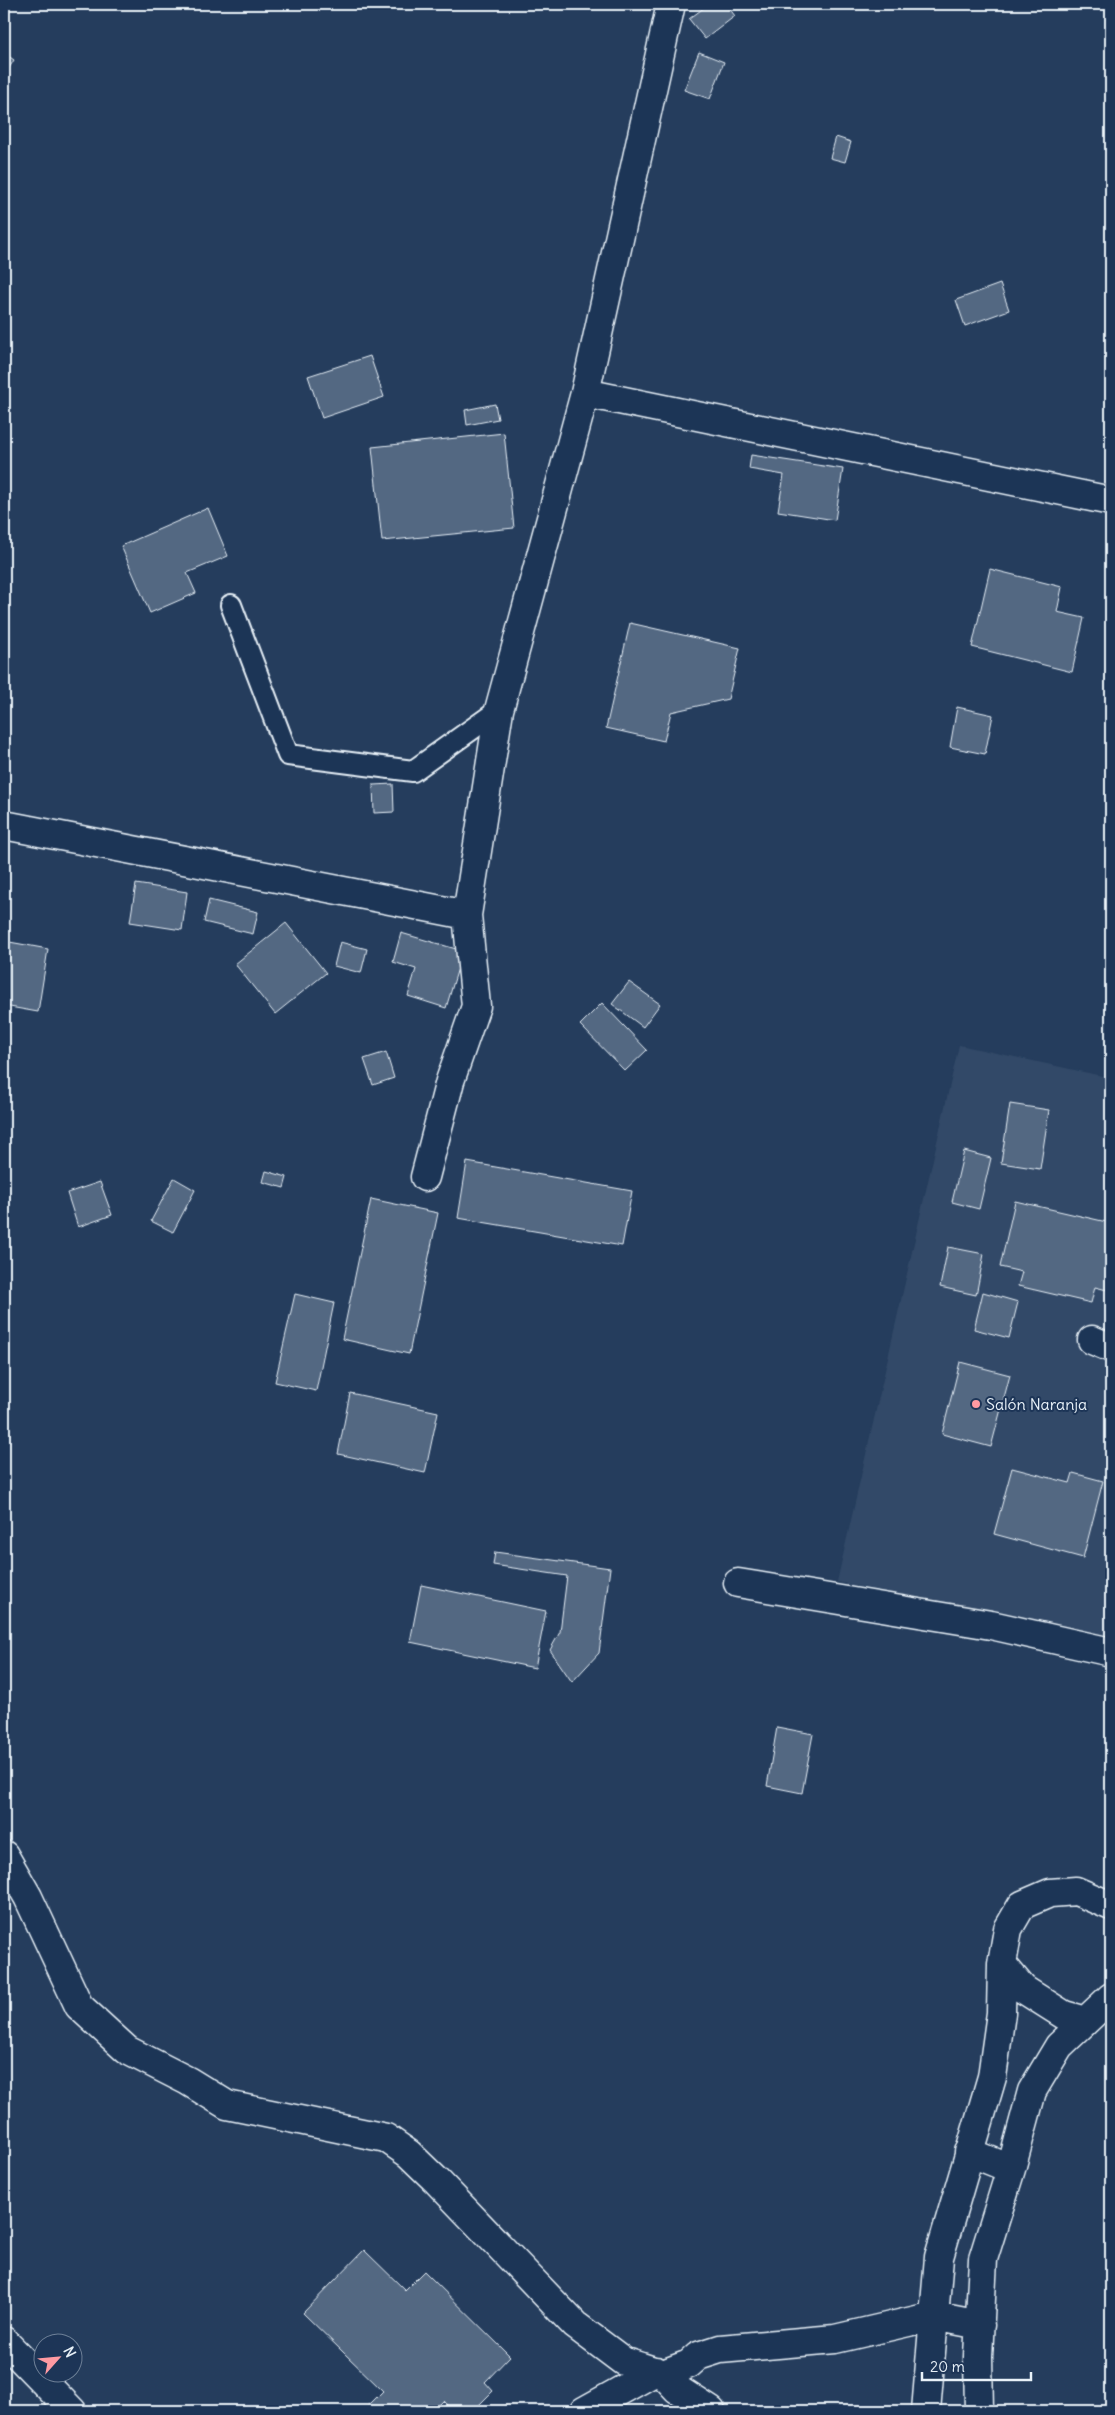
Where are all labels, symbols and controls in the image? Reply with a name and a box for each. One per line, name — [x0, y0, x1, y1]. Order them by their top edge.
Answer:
place label: Salón Naranja — [986, 1394, 1087, 1414]
marker: Salón Naranja — [970, 1398, 982, 1410]
north arrow — [32, 2332, 82, 2382]
text: N — [59, 2344, 80, 2360]
scale bar — [922, 2350, 1031, 2382]
text: 20 m — [930, 2357, 965, 2376]

